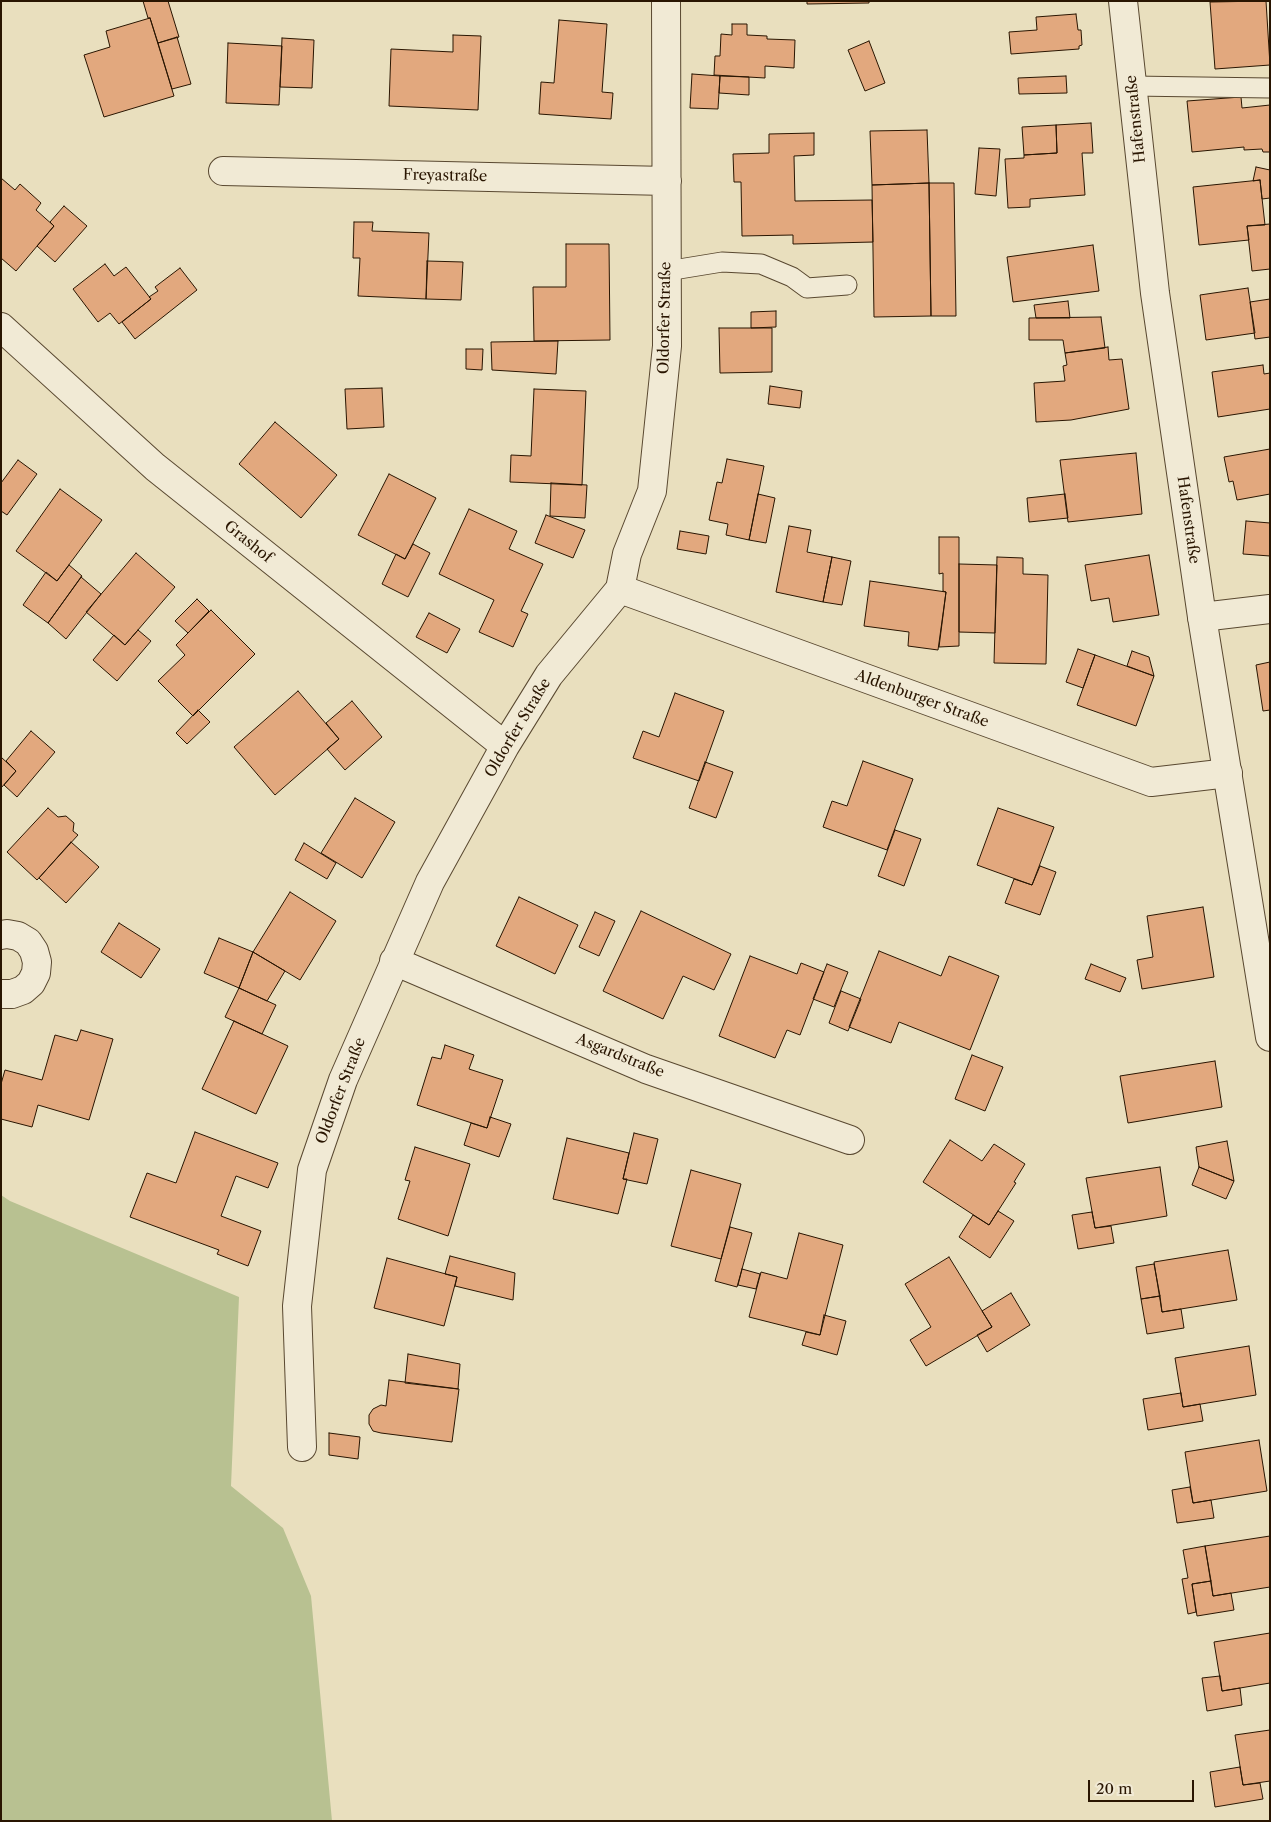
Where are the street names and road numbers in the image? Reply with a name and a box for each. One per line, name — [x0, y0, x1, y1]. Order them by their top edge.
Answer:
street label: Hafenstraße — [1122, 74, 1150, 164]
street label: Freyastraße — [403, 166, 487, 186]
street label: Oldorfer Straße — [655, 262, 675, 374]
street label: Hafenstraße — [1173, 475, 1203, 565]
street label: Grashof — [220, 517, 276, 567]
street label: Aldenburger Straße — [853, 666, 991, 732]
street label: Oldorfer Straße — [481, 675, 555, 781]
street label: Asgardstraße — [573, 1030, 667, 1082]
street label: Oldorfer Straße — [312, 1035, 370, 1147]

